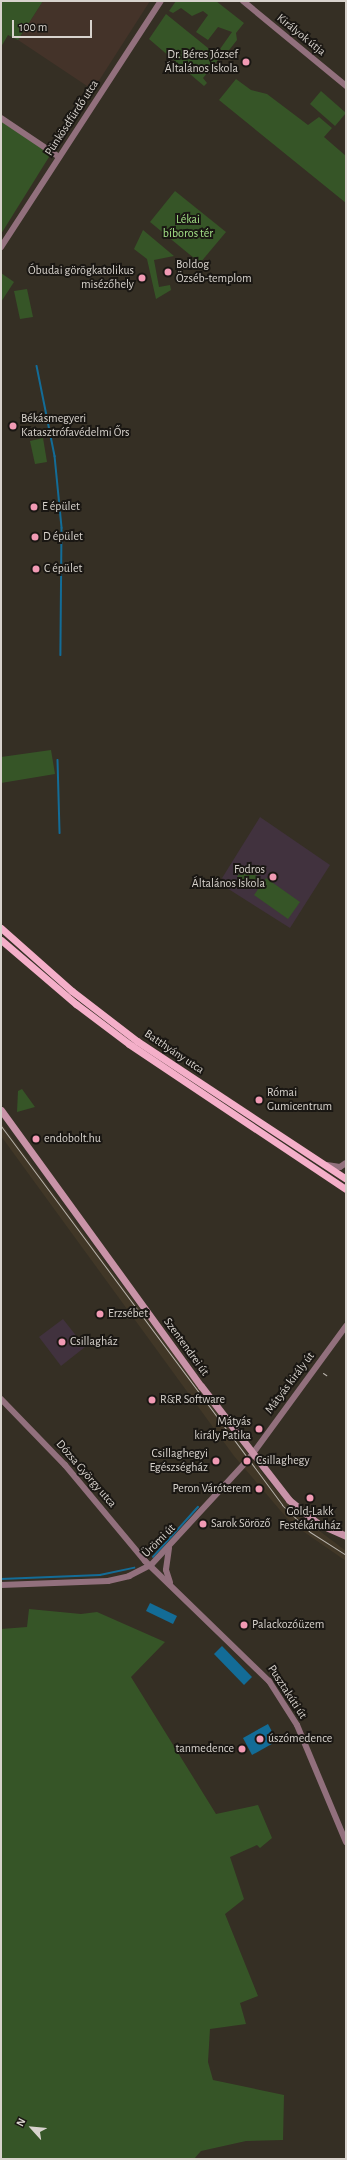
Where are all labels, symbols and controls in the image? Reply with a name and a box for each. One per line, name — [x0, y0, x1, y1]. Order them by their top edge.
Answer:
street label: Királyok útja — [274, 11, 328, 59]
scale bar — [14, 12, 94, 38]
text: 100 m — [19, 21, 47, 33]
place label: Dr. Béres József Általános Iskola — [165, 48, 238, 76]
marker: Dr. Béres József Általános Iskola — [241, 57, 251, 67]
street label: Pünkösdfürdő utca — [42, 77, 102, 159]
park label: Lékai bíboros tér — [163, 213, 213, 241]
place label: Boldog Özséb-templom — [176, 258, 252, 286]
place label: Óbudai görögkatolikus misézőhely — [28, 264, 134, 292]
marker: Boldog Özséb-templom — [163, 267, 173, 277]
marker: Óbudai görögkatolikus misézőhely — [137, 273, 147, 283]
place label: Békásmegyeri Katasztrófavédelmi Őrs — [21, 412, 130, 440]
marker: Békásmegyeri Katasztrófavédelmi Őrs — [8, 421, 18, 431]
place label: E épület — [42, 500, 80, 514]
marker: E épület — [29, 502, 39, 512]
place label: D épület — [43, 530, 83, 544]
marker: D épület — [30, 532, 40, 542]
place label: C épület — [44, 562, 82, 576]
marker: C épület — [31, 564, 41, 574]
place label: Fodros Általános Iskola — [192, 863, 265, 891]
marker: Fodros Általános Iskola — [268, 872, 278, 882]
street label: Batthyány utca — [141, 1027, 207, 1077]
place label: Római Gumicentrum — [267, 1086, 332, 1114]
marker: Római Gumicentrum — [254, 1095, 264, 1105]
place label: endobolt.hu — [44, 1132, 101, 1146]
marker: endobolt.hu — [31, 1134, 41, 1144]
place label: Erzsébet — [108, 1307, 148, 1321]
marker: Erzsébet — [95, 1309, 105, 1319]
street label: Szentendrei út — [160, 1315, 212, 1379]
place label: Csillagház — [70, 1335, 118, 1349]
marker: Csillagház — [57, 1337, 67, 1347]
street label: Mátyás király út — [262, 1349, 318, 1417]
place label: R&R Software — [160, 1393, 225, 1407]
marker: R&R Software — [147, 1395, 157, 1405]
place label: Mátyás király Patika — [194, 1415, 251, 1443]
marker: Mátyás király Patika — [254, 1424, 264, 1434]
street label: Dózsa György utca — [53, 1437, 119, 1511]
place label: Csillaghegyi Egészségház — [150, 1447, 208, 1475]
place label: Csillaghegy — [256, 1454, 310, 1468]
marker: Csillaghegy — [241, 1455, 253, 1467]
marker: Csillaghegyi Egészségház — [211, 1456, 221, 1466]
place label: Peron Váróterem — [172, 1482, 251, 1496]
marker: Peron Váróterem — [254, 1484, 264, 1494]
marker: Gold-Lakk Festékáruház — [305, 1493, 315, 1503]
place label: Gold-Lakk Festékáruház — [279, 1505, 341, 1533]
place label: Sarok Söröző — [211, 1517, 271, 1531]
marker: Sarok Söröző — [198, 1519, 208, 1529]
street label: Ürömi út — [139, 1521, 179, 1561]
place label: Palackozóüzem — [252, 1618, 324, 1632]
marker: Palackozóüzem — [239, 1620, 249, 1630]
street label: Pusztakúti út — [264, 1662, 310, 1722]
place label: úszómedence — [268, 1732, 332, 1746]
marker: úszómedence — [255, 1734, 265, 1744]
place label: tanmedence — [175, 1742, 234, 1756]
marker: tanmedence — [237, 1744, 247, 1754]
north arrow — [12, 2108, 52, 2148]
text: N — [14, 2116, 28, 2128]

